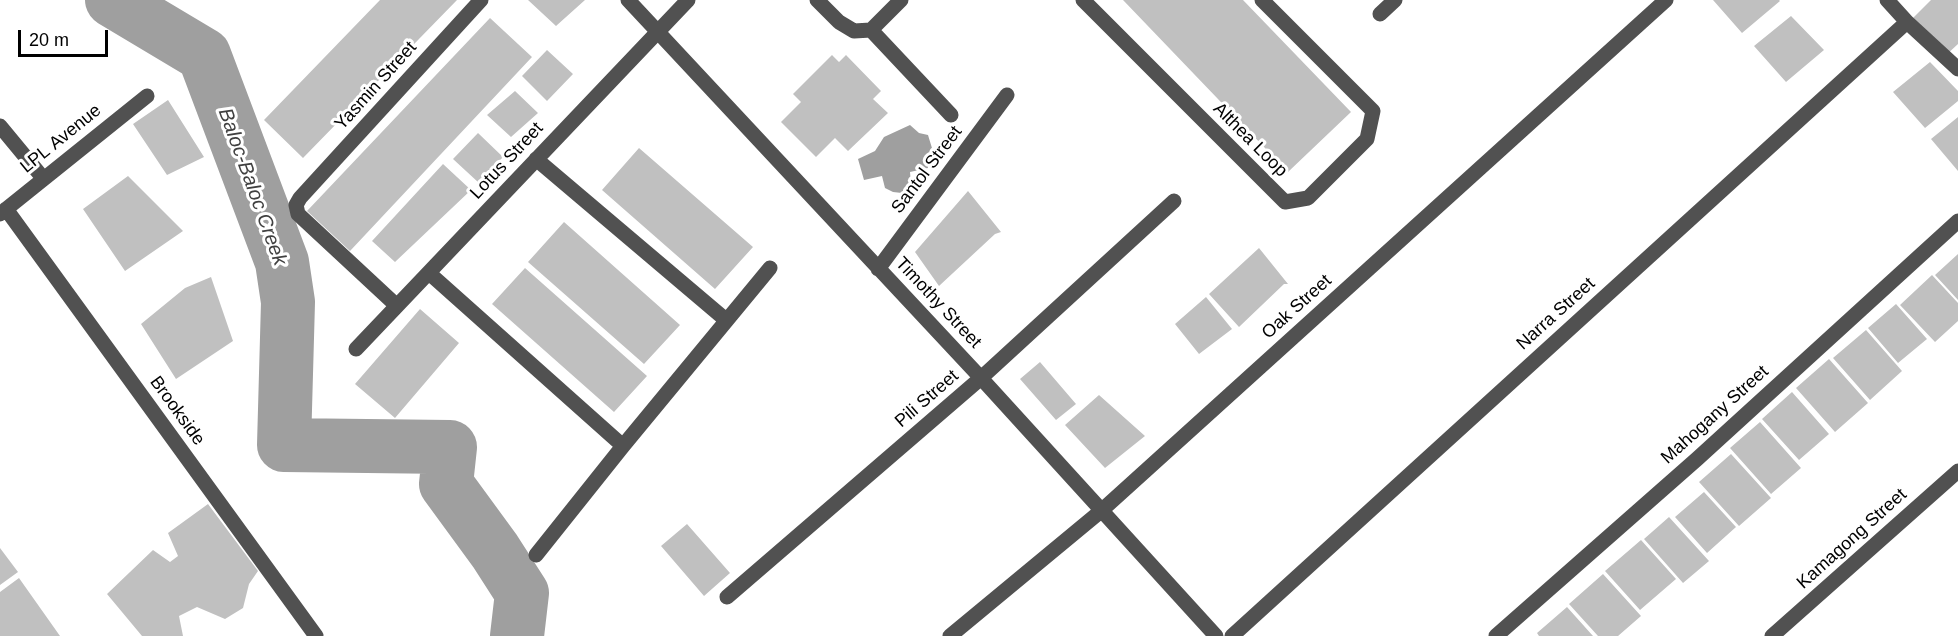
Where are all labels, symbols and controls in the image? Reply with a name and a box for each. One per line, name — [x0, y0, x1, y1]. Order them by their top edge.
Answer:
scale bar — [21, 18, 111, 56]
text: 20 m — [29, 30, 69, 50]
street label: Yasmin Street — [331, 37, 421, 135]
street label: Althea Loop — [1208, 98, 1292, 182]
street label: LPL Avenue — [16, 100, 106, 178]
water label: Baloc-Baloc Creek — [212, 105, 292, 269]
street label: Lotus Street — [466, 118, 548, 204]
street label: Santol Street — [887, 122, 967, 218]
street label: Timothy Street — [890, 253, 986, 353]
street label: Oak Street — [1258, 270, 1336, 344]
street label: Narra Street — [1512, 273, 1600, 355]
street label: Mahogany Street — [1657, 361, 1773, 469]
street label: Pili Street — [891, 366, 963, 432]
street label: Brookside — [145, 372, 209, 450]
street label: Kamagong Street — [1793, 484, 1911, 594]

